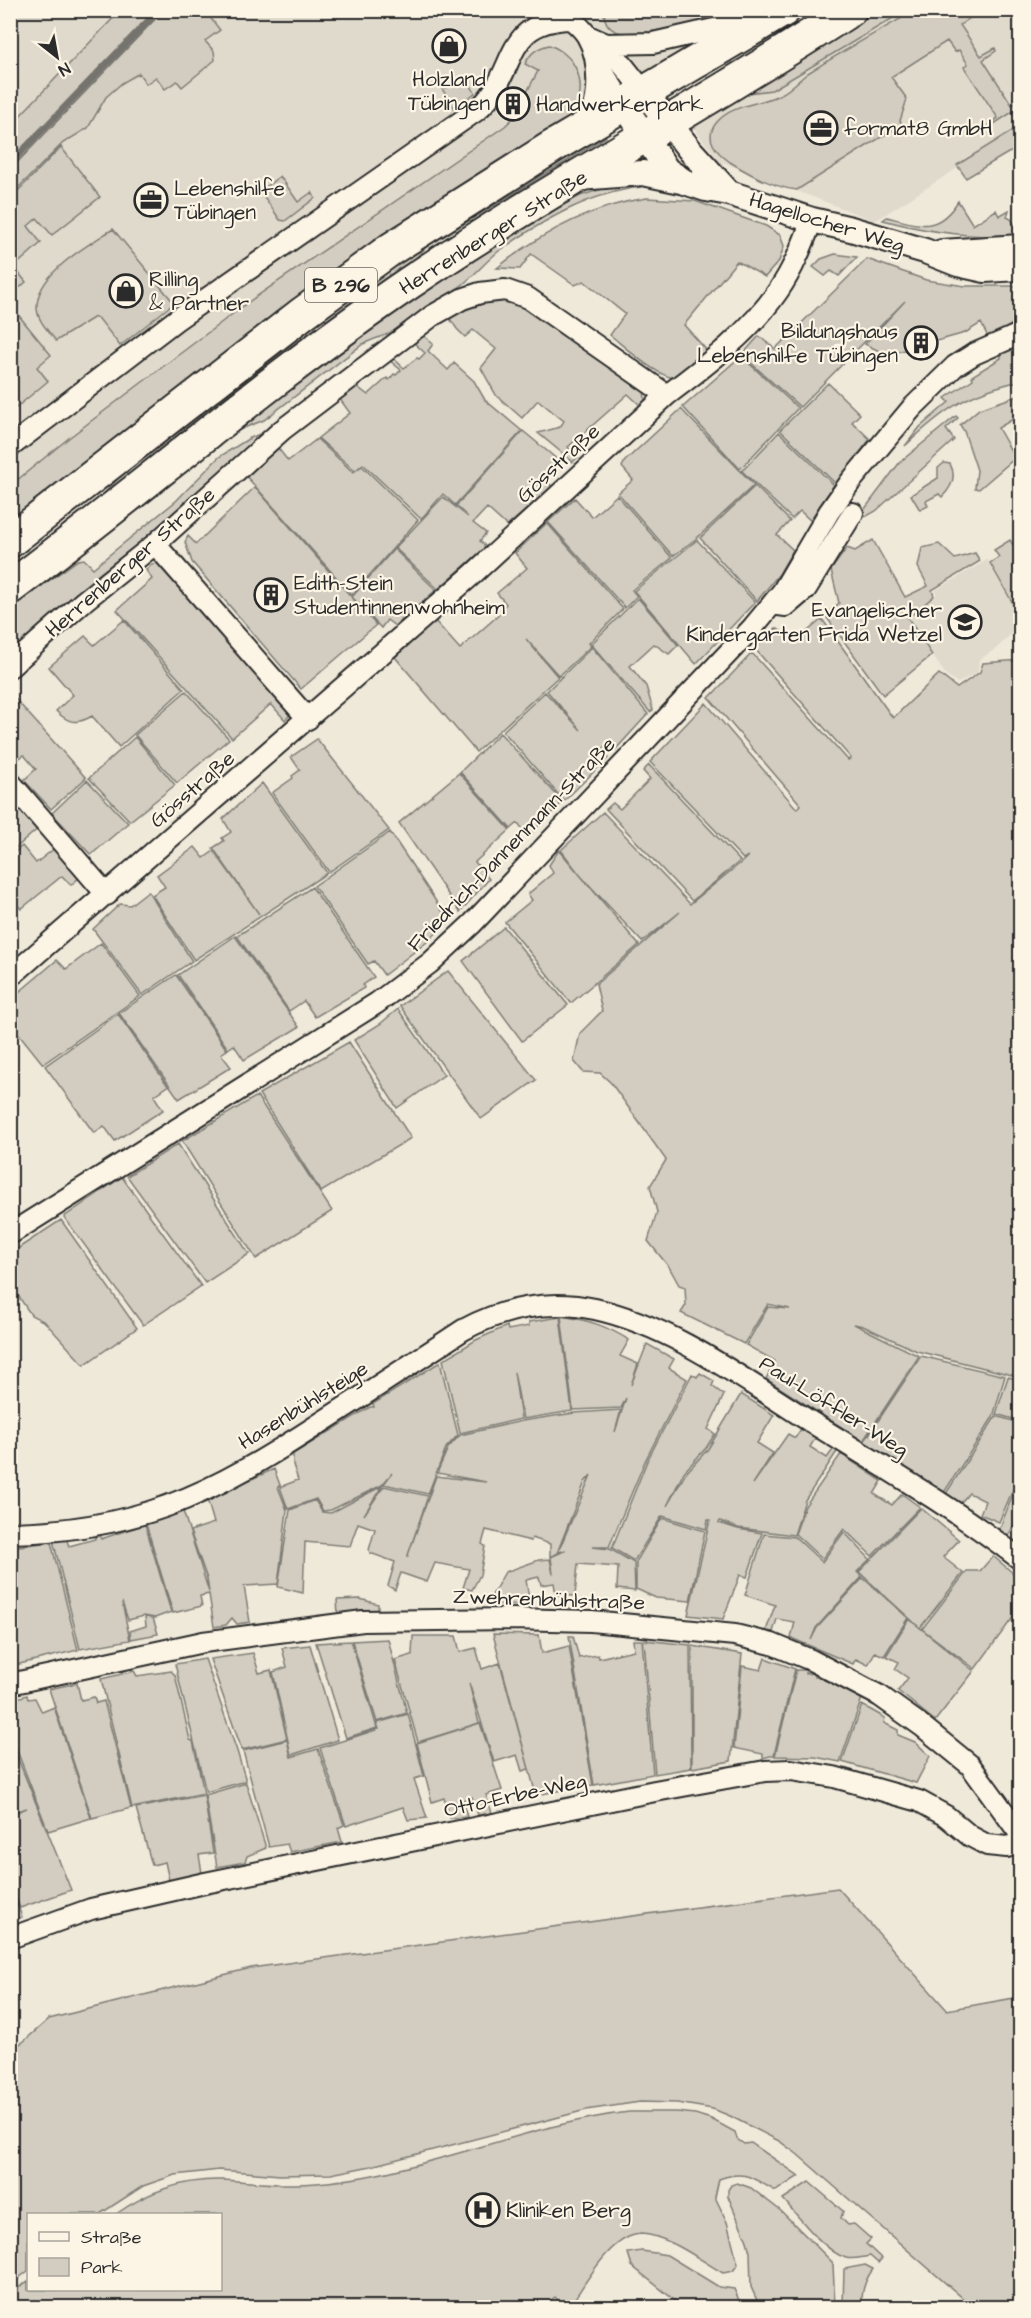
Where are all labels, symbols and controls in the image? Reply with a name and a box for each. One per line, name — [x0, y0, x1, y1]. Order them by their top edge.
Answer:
north arrow — [27, 27, 87, 87]
shop icon: Holzland Tübingen — [431, 28, 467, 64]
text: N — [54, 57, 74, 81]
place label: Holzland Tübingen — [408, 65, 490, 120]
building icon: Handwerkerpark — [495, 86, 531, 122]
place label: Handwerkerpark — [536, 90, 703, 120]
office icon: format8 GmbH — [803, 110, 839, 146]
place label: format8 GmbH — [844, 114, 993, 143]
street label: Herrenberger Straße — [394, 163, 594, 304]
place label: Lebenshilfe Tübingen — [174, 174, 285, 229]
office icon: Lebenshilfe Tübingen — [133, 182, 169, 218]
street label: Hagellocher Weg — [745, 185, 908, 262]
place label: Rilling & Partner — [149, 265, 249, 318]
road number: B 296 — [305, 268, 377, 302]
shop icon: Rilling & Partner — [108, 273, 144, 309]
place label: Bildungshaus Lebenshilfe Tübingen — [697, 317, 898, 372]
building icon: Bildungshaus Lebenshilfe Tübingen — [903, 325, 939, 361]
street label: Gösstraße — [510, 417, 606, 510]
street label: Herrenberger Straße — [39, 480, 223, 646]
place label: Edith-Stein Studentinnenwohnheim — [294, 569, 505, 622]
building icon: Edith-Stein Studentinnenwohnheim — [253, 577, 289, 613]
place label: Evangelischer Kindergarten Frida Wetzel — [686, 596, 942, 651]
school or university icon: Evangelischer Kindergarten Frida Wetzel — [947, 604, 983, 640]
street label: Friedrich-Dannenmann-Straße — [401, 730, 622, 958]
street label: Gösstraße — [143, 744, 241, 835]
street label: Paul-Löffler-Weg — [753, 1349, 914, 1466]
street label: Hasenbühlsteige — [233, 1354, 375, 1459]
street label: Zwehrenbühlstraße — [452, 1582, 646, 1617]
street label: Otto-Erbe-Weg — [441, 1766, 590, 1827]
hospital icon: Kliniken Berg — [465, 2192, 501, 2228]
place label: Kliniken Berg — [506, 2196, 631, 2227]
legend — [27, 2213, 222, 2291]
text: Straße — [81, 2225, 142, 2250]
text: Park — [81, 2255, 123, 2280]

